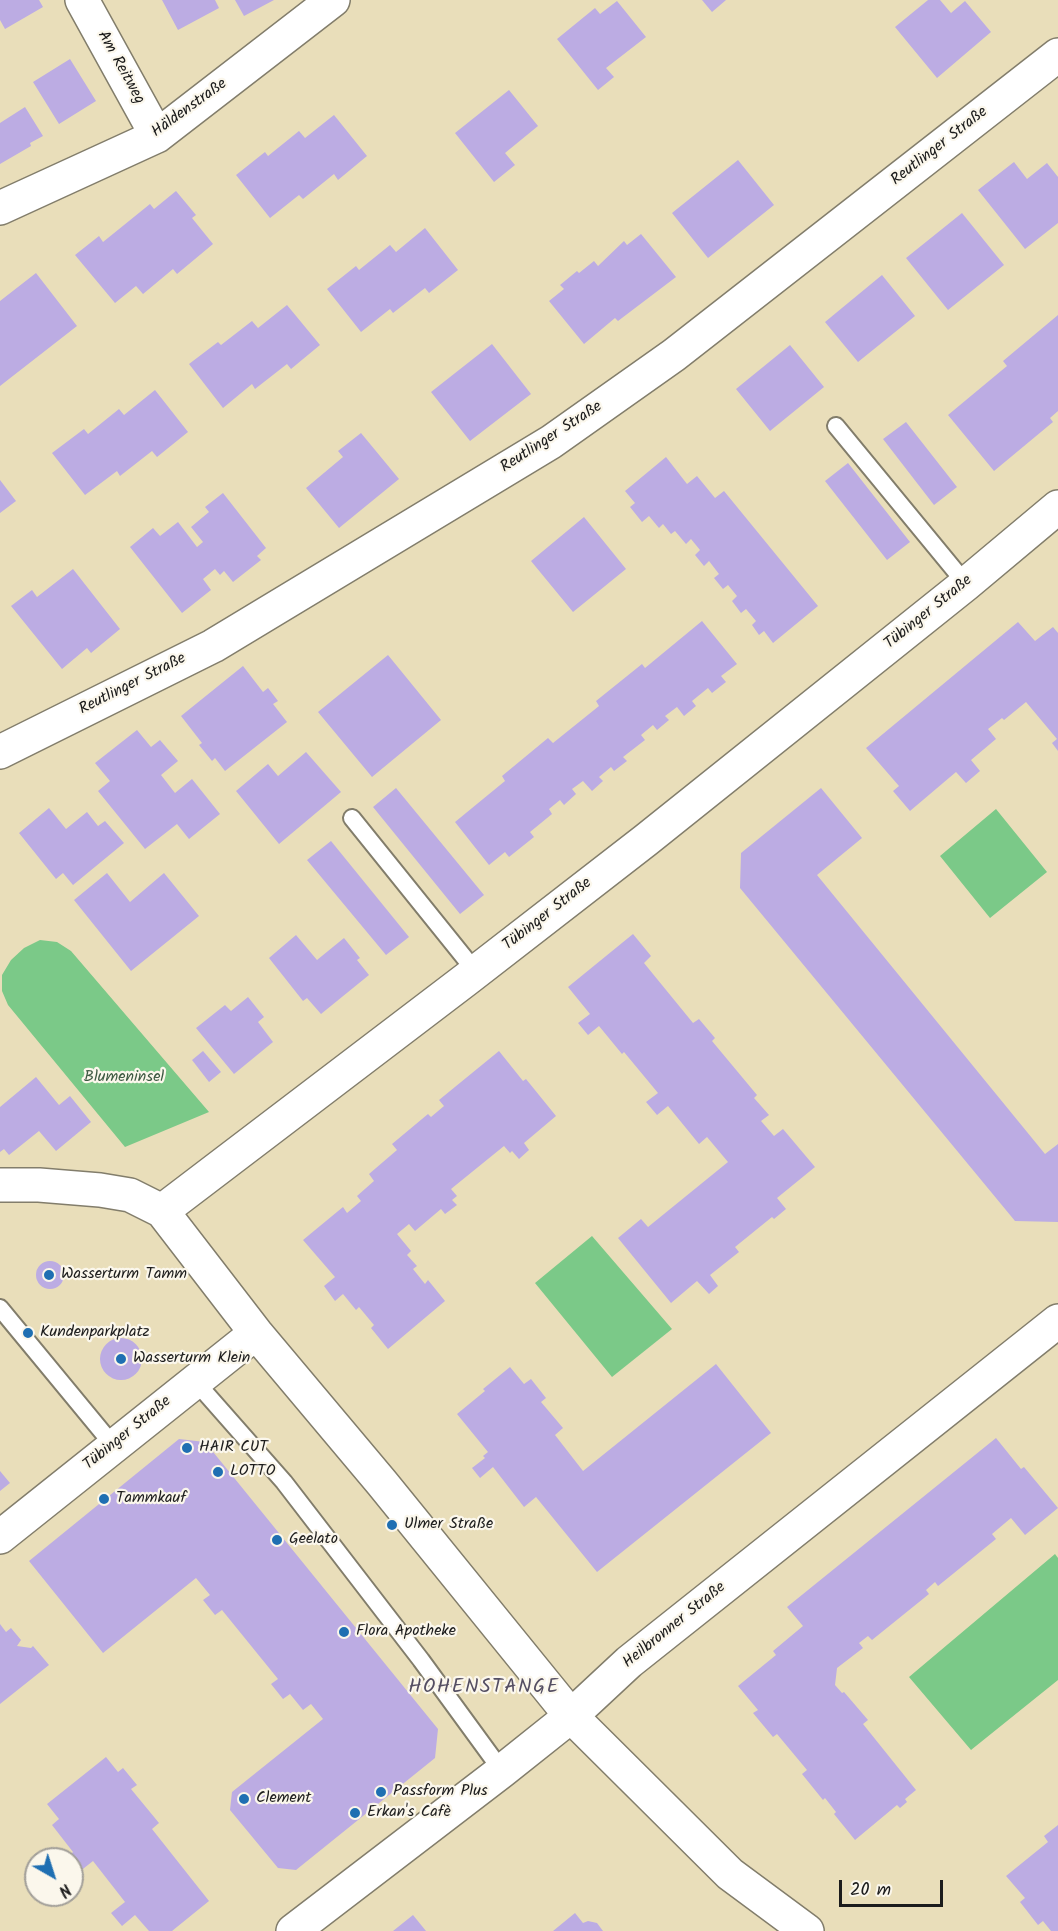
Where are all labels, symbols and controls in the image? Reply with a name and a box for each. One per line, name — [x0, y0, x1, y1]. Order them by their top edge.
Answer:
street label: Am Reitweg — [92, 28, 148, 108]
street label: Häldenstraße — [149, 75, 231, 143]
street label: Reutlinger Straße — [888, 103, 992, 191]
street label: Reutlinger Straße — [498, 398, 606, 478]
street label: Tübinger Straße — [881, 572, 977, 654]
street label: Reutlinger Straße — [76, 650, 190, 720]
street label: Tübinger Straße — [500, 874, 596, 956]
park label: Blumeninsel — [84, 1068, 164, 1088]
place label: Wasserturm Tamm — [61, 1265, 187, 1285]
marker: Wasserturm Tamm — [42, 1268, 56, 1282]
place label: Kundenparkplatz — [40, 1323, 150, 1343]
marker: Kundenparkplatz — [21, 1326, 35, 1340]
place label: Wasserturm Klein — [133, 1349, 250, 1369]
marker: Wasserturm Klein — [114, 1352, 128, 1366]
street label: Tübinger Straße — [80, 1393, 176, 1475]
place label: HAIR CUT — [199, 1438, 268, 1458]
marker: HAIR CUT — [180, 1441, 194, 1455]
place label: LOTTO — [230, 1462, 275, 1482]
marker: LOTTO — [211, 1465, 225, 1479]
place label: Tammkauf — [116, 1489, 186, 1509]
marker: Tammkauf — [97, 1492, 111, 1506]
place label: Ulmer Straße — [404, 1515, 493, 1535]
marker: Ulmer Straße — [385, 1518, 399, 1532]
place label: Geelato — [289, 1530, 338, 1550]
marker: Geelato — [270, 1533, 284, 1547]
street label: Heilbronner Straße — [620, 1579, 730, 1673]
place label: Flora Apotheke — [356, 1622, 456, 1642]
marker: Flora Apotheke — [337, 1625, 351, 1639]
district label: HOHENSTANGE — [408, 1677, 560, 1701]
place label: Passform Plus — [393, 1782, 488, 1802]
marker: Passform Plus — [374, 1785, 388, 1799]
place label: Clement — [256, 1789, 311, 1809]
marker: Clement — [237, 1792, 251, 1806]
place label: Erkan's Cafè — [367, 1803, 451, 1823]
marker: Erkan's Cafè — [348, 1806, 362, 1820]
north arrow — [24, 1847, 84, 1907]
scale bar — [842, 1868, 946, 1906]
text: 20 m — [850, 1876, 891, 1905]
text: N — [53, 1877, 76, 1903]

